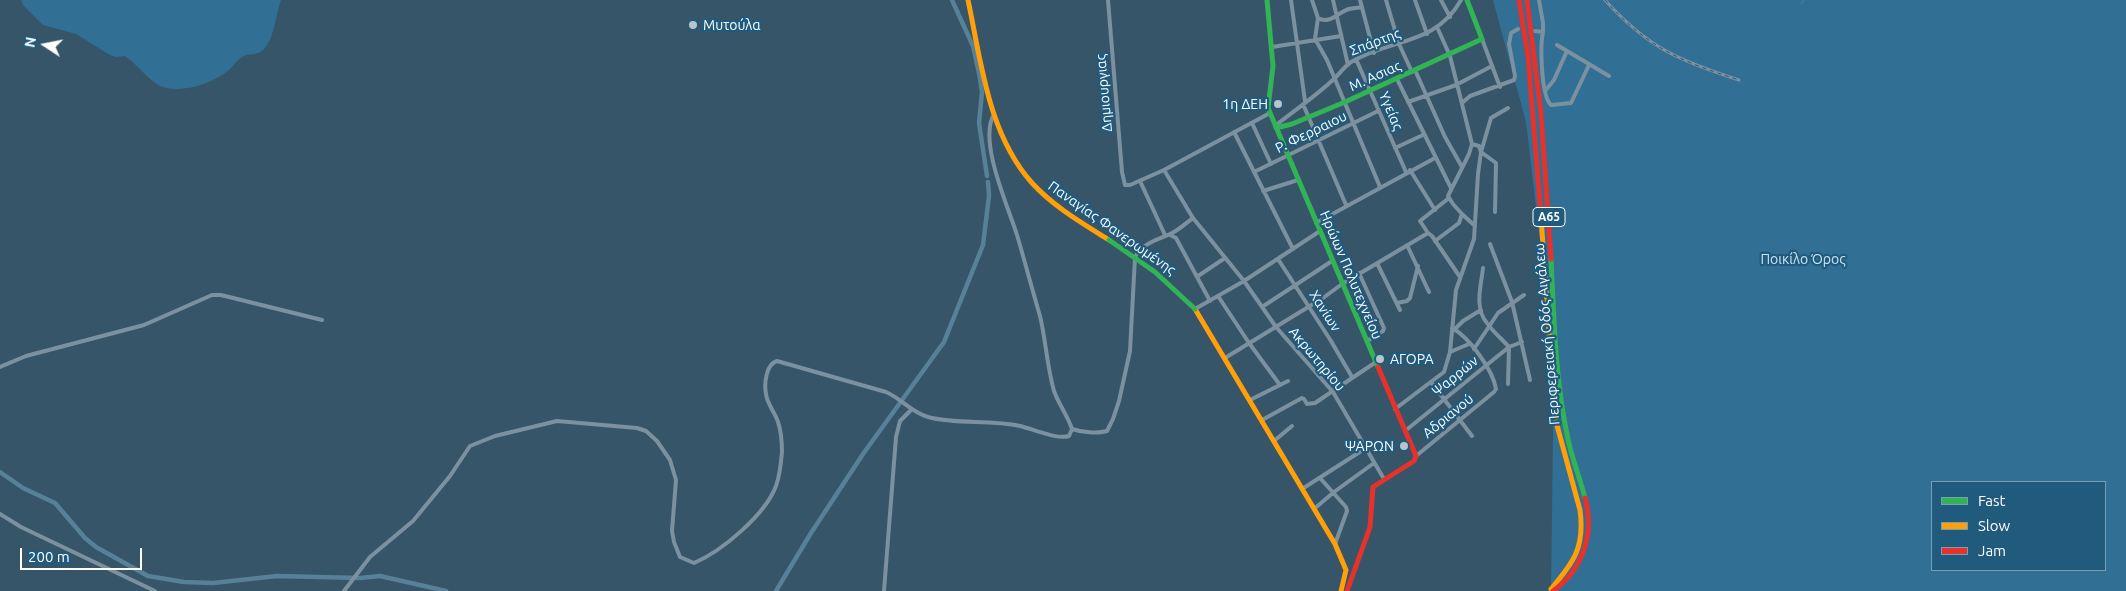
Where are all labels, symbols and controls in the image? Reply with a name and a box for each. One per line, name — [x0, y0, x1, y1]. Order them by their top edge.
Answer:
place label: Μυτούλα — [703, 17, 761, 33]
marker: Μυτούλα — [687, 19, 699, 31]
north arrow — [20, 20, 70, 70]
street label: Σπάρτης — [1347, 25, 1403, 59]
text: N — [21, 35, 39, 49]
street label: Δημιουργιας — [1092, 53, 1116, 133]
street label: Μ. Ασιας — [1346, 57, 1404, 95]
street label: Υγείας — [1375, 89, 1407, 133]
place label: 1η ΔΕΗ — [1222, 96, 1268, 112]
marker: 1η ΔΕΗ — [1272, 98, 1284, 110]
street label: Ρ. Φερραιου — [1272, 107, 1350, 157]
street label: Παναγίας Φανερωμένης — [1045, 178, 1179, 278]
street label: Ηρώων Πολυτεχνείου — [1316, 208, 1386, 342]
road number: Α65 — [1533, 208, 1565, 226]
street label: Περιφερειακή Οδός Αιγάλεω — [1531, 242, 1563, 426]
park label: Ποικίλο Όρος — [1760, 251, 1846, 267]
street label: Χανίων — [1306, 287, 1344, 335]
street label: Ακρωτηρίου — [1285, 324, 1349, 394]
place label: ΑΓΟΡΑ — [1390, 351, 1434, 367]
street label: Ψαρρών — [1428, 352, 1482, 400]
marker: ΑΓΟΡΑ — [1374, 353, 1386, 365]
street label: Αδριανού — [1419, 390, 1477, 442]
place label: ΨΑΡΩΝ — [1345, 438, 1394, 454]
marker: ΨΑΡΩΝ — [1398, 440, 1410, 452]
legend — [1931, 481, 2106, 571]
text: Fast — [1978, 492, 2005, 509]
text: Slow — [1978, 517, 2010, 534]
scale bar — [22, 538, 145, 570]
text: Jam — [1978, 542, 2006, 559]
text: 200 m — [28, 548, 70, 565]

